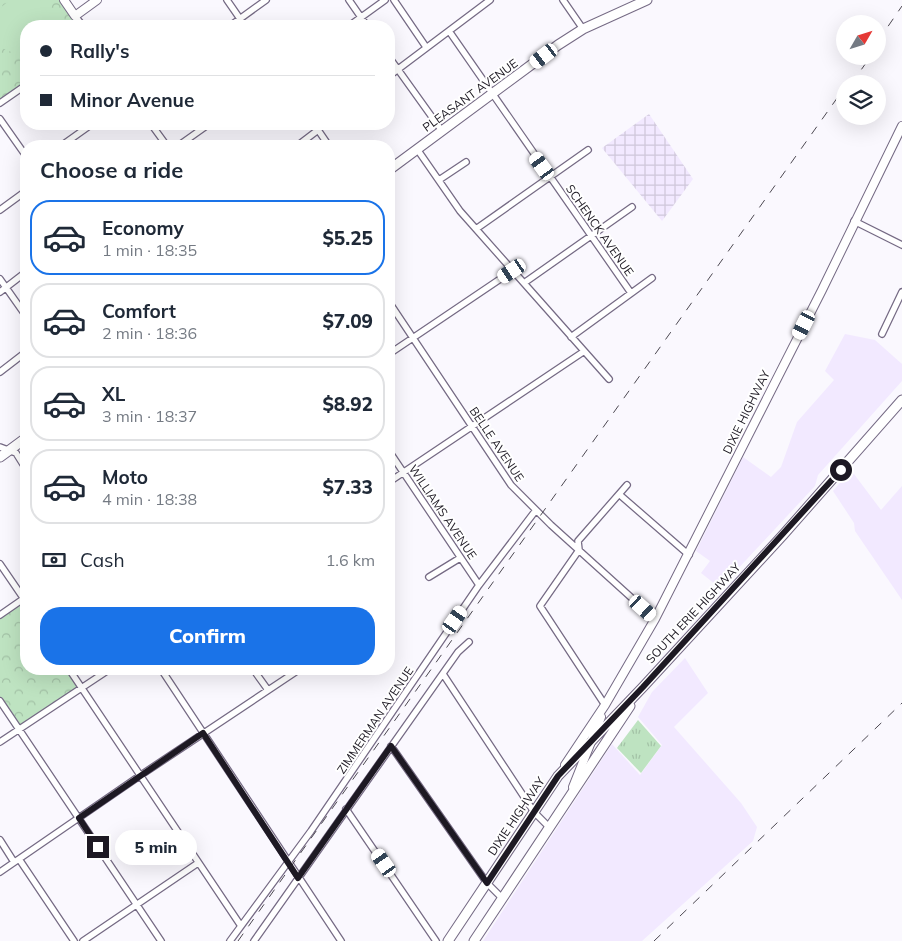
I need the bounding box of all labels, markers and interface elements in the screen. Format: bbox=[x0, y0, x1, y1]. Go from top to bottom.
north arrow bbox=[836, 15, 886, 65]
map controls bbox=[836, 15, 886, 125]
text: Rally's bbox=[70, 39, 129, 63]
car bbox=[527, 41, 560, 71]
street label: PLEASANT AVENUE bbox=[419, 55, 521, 135]
button: layers bbox=[836, 75, 886, 125]
text: Minor Avenue bbox=[70, 88, 194, 112]
car bbox=[527, 149, 556, 183]
text: Choose a ride bbox=[40, 156, 183, 184]
street label: SCHENCK AVENUE bbox=[563, 181, 637, 279]
icon: car bbox=[42, 215, 87, 260]
text: Economy bbox=[102, 216, 184, 240]
text: $5.25 bbox=[322, 226, 373, 250]
text: 1 min · 18:35 bbox=[102, 240, 197, 260]
car bbox=[495, 256, 528, 286]
icon: car bbox=[42, 298, 87, 343]
text: Comfort bbox=[102, 299, 176, 323]
car bbox=[790, 308, 817, 342]
text: $7.09 bbox=[322, 309, 373, 333]
text: 2 min · 18:36 bbox=[102, 323, 197, 343]
street label: DIXIE HIGHWAY bbox=[719, 367, 773, 456]
icon: car bbox=[42, 381, 87, 426]
text: XL bbox=[102, 382, 125, 406]
text: $8.92 bbox=[322, 392, 373, 416]
street label: BELLE AVENUE bbox=[466, 404, 528, 484]
text: 3 min · 18:37 bbox=[102, 406, 197, 426]
route start bbox=[830, 459, 852, 481]
street label: WILLIAMS AVENUE bbox=[406, 462, 480, 562]
icon: car bbox=[42, 464, 87, 509]
text: Moto bbox=[102, 465, 148, 489]
text: $7.33 bbox=[322, 475, 373, 499]
text: 4 min · 18:38 bbox=[102, 489, 197, 509]
icon: cash bbox=[40, 546, 68, 574]
text: Cash bbox=[80, 548, 125, 572]
text: 1.6 km bbox=[326, 550, 375, 570]
street label: SOUTH ERIE HIGHWAY bbox=[642, 559, 744, 666]
car bbox=[626, 592, 659, 624]
car bbox=[440, 603, 469, 637]
button: Confirm bbox=[40, 607, 375, 665]
street label: ZIMMERMAN AVENUE bbox=[334, 664, 416, 776]
street label: DIXIE HIGHWAY bbox=[484, 773, 548, 858]
callout: 5 min bbox=[116, 830, 198, 864]
route end bbox=[87, 836, 109, 858]
text: 5 min bbox=[135, 837, 177, 857]
car bbox=[369, 846, 398, 880]

